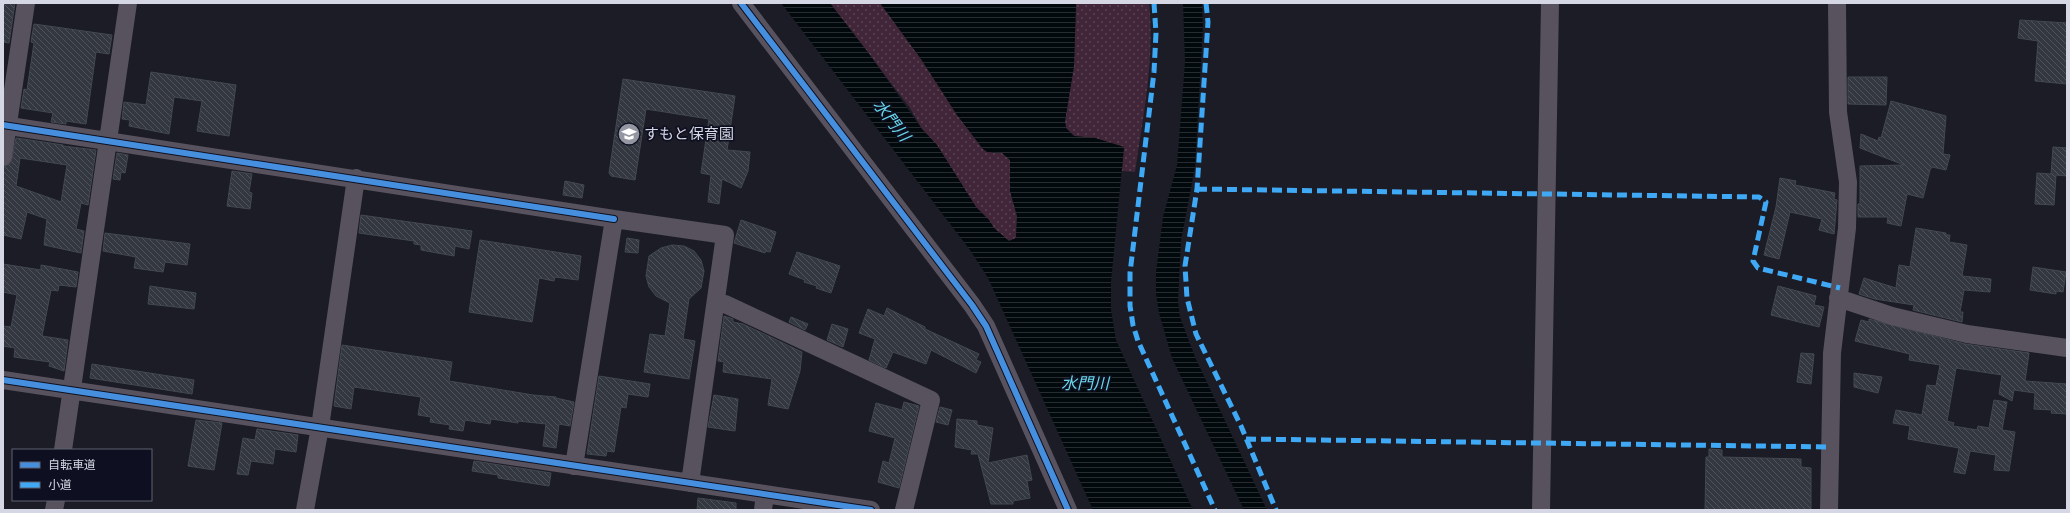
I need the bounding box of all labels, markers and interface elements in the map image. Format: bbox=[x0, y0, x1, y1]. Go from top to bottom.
water label: 水門川 bbox=[868, 94, 917, 148]
school or university icon: すもと保育園 bbox=[616, 121, 642, 147]
place label: すもと保育園 bbox=[644, 123, 734, 145]
water label: 水門川 bbox=[1061, 372, 1111, 395]
legend bbox=[12, 449, 152, 501]
text: 自転車道 bbox=[48, 456, 96, 474]
text: 小道 bbox=[48, 476, 72, 494]

